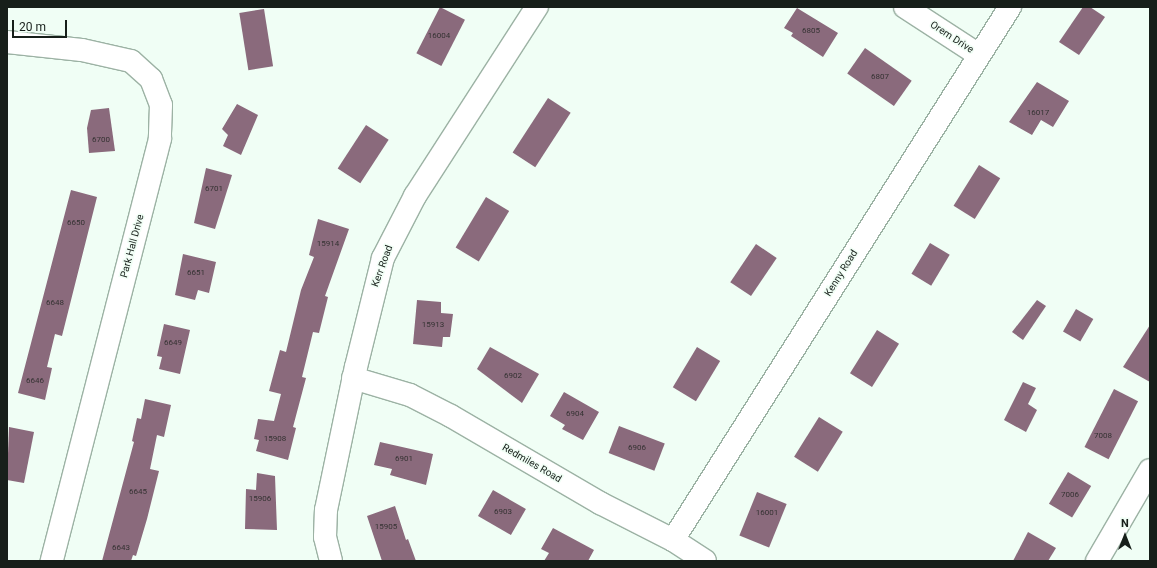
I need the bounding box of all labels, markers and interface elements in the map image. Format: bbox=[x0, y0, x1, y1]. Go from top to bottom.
scale bar bbox=[14, 12, 69, 38]
street label: Orem Drive bbox=[928, 19, 976, 55]
text: 20 m bbox=[19, 20, 46, 34]
house number: 6805 bbox=[802, 26, 820, 36]
house number: 16004 bbox=[428, 31, 450, 41]
house number: 6807 bbox=[871, 72, 889, 82]
house number: 16017 bbox=[1027, 108, 1049, 118]
house number: 6700 bbox=[92, 135, 110, 145]
house number: 6701 bbox=[205, 184, 223, 194]
street label: Park Hall Drive bbox=[118, 213, 146, 279]
house number: 6650 bbox=[67, 218, 85, 228]
house number: 15914 bbox=[317, 239, 339, 249]
street label: Kerr Road bbox=[369, 243, 395, 289]
street label: Kenny Road bbox=[822, 247, 860, 299]
house number: 6651 bbox=[187, 268, 205, 278]
house number: 6648 bbox=[46, 298, 64, 308]
house number: 15913 bbox=[422, 320, 444, 330]
house number: 6649 bbox=[164, 338, 182, 348]
house number: 6902 bbox=[504, 371, 522, 381]
house number: 6646 bbox=[26, 376, 44, 386]
house number: 6904 bbox=[566, 409, 584, 419]
house number: 7008 bbox=[1094, 431, 1112, 441]
house number: 15908 bbox=[264, 434, 286, 444]
street label: Redmiles Road bbox=[500, 441, 564, 485]
house number: 6906 bbox=[628, 443, 646, 453]
house number: 6901 bbox=[395, 454, 413, 464]
house number: 6645 bbox=[129, 487, 147, 497]
house number: 7006 bbox=[1061, 490, 1079, 500]
house number: 15906 bbox=[249, 494, 271, 504]
house number: 6903 bbox=[494, 507, 512, 517]
house number: 16001 bbox=[756, 508, 778, 518]
north arrow bbox=[1105, 516, 1145, 556]
text: N bbox=[1121, 517, 1129, 530]
house number: 15905 bbox=[375, 522, 397, 532]
house number: 6643 bbox=[112, 543, 130, 553]

